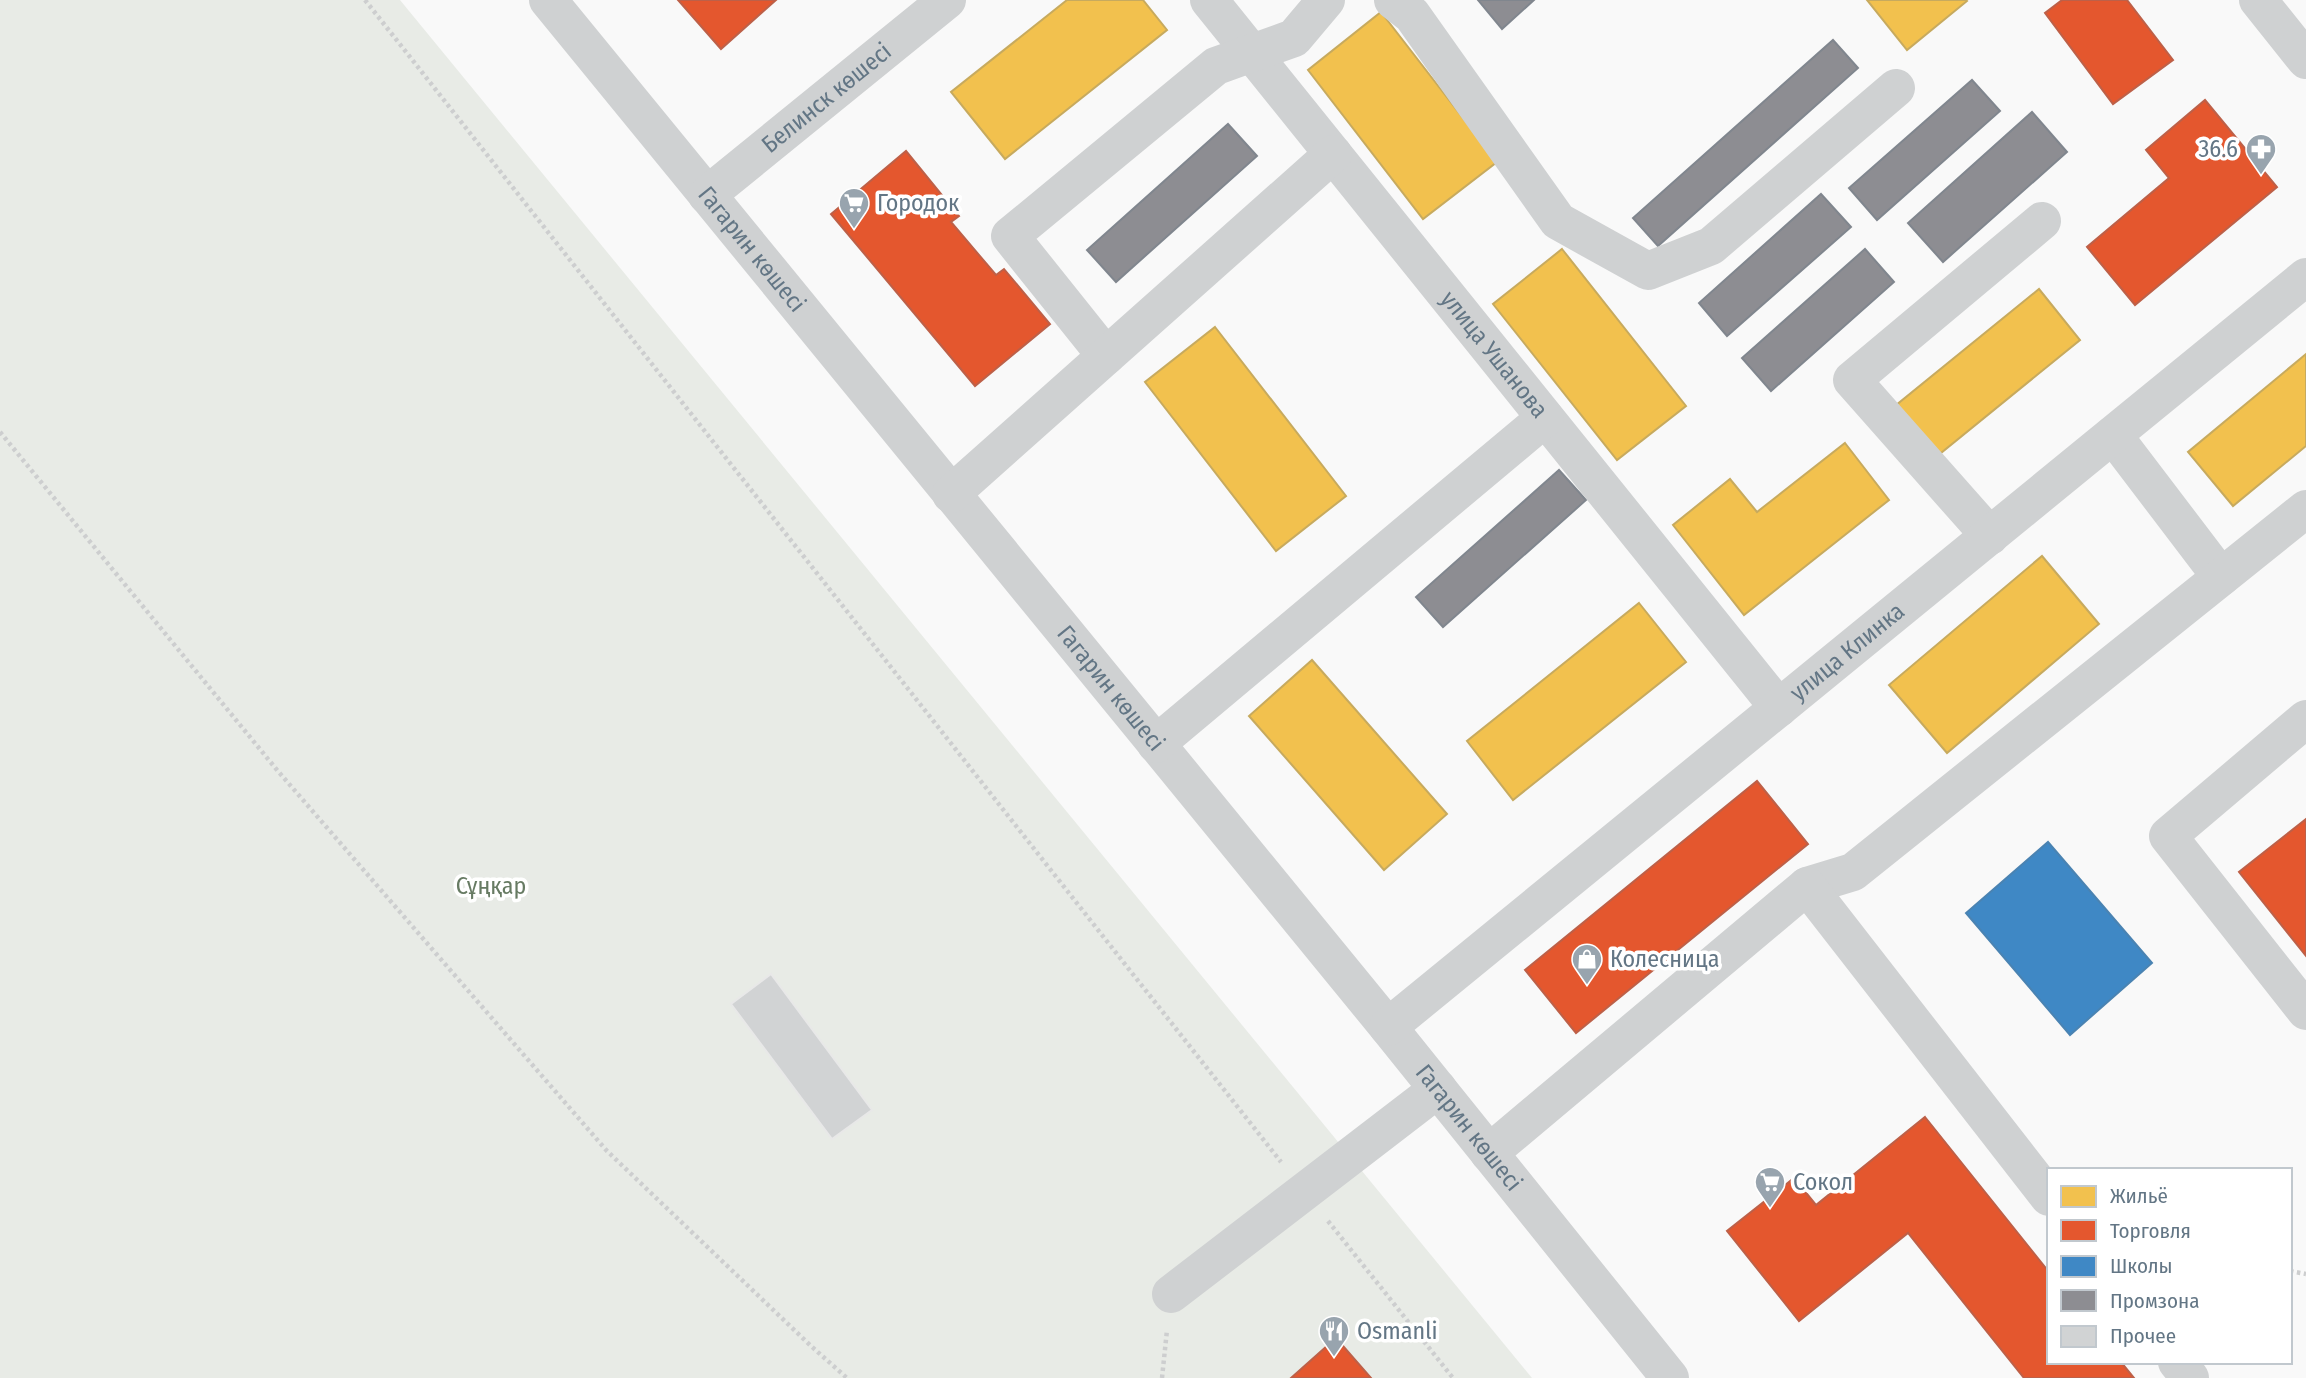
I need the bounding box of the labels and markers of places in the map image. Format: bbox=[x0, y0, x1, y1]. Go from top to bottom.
pharmacy icon: 36.6 bbox=[2244, 132, 2278, 176]
place label: 36.6 bbox=[2199, 135, 2238, 163]
supermarket icon: Городок bbox=[837, 186, 871, 230]
place label: Городок bbox=[877, 189, 960, 217]
shop icon: Колесница bbox=[1570, 942, 1604, 986]
place label: Колесница bbox=[1610, 945, 1719, 973]
supermarket icon: Сокол bbox=[1753, 1165, 1787, 1209]
place label: Сокол bbox=[1793, 1168, 1853, 1196]
restaurant icon: Osmanli bbox=[1317, 1314, 1351, 1358]
place label: Osmanli bbox=[1357, 1317, 1438, 1345]

